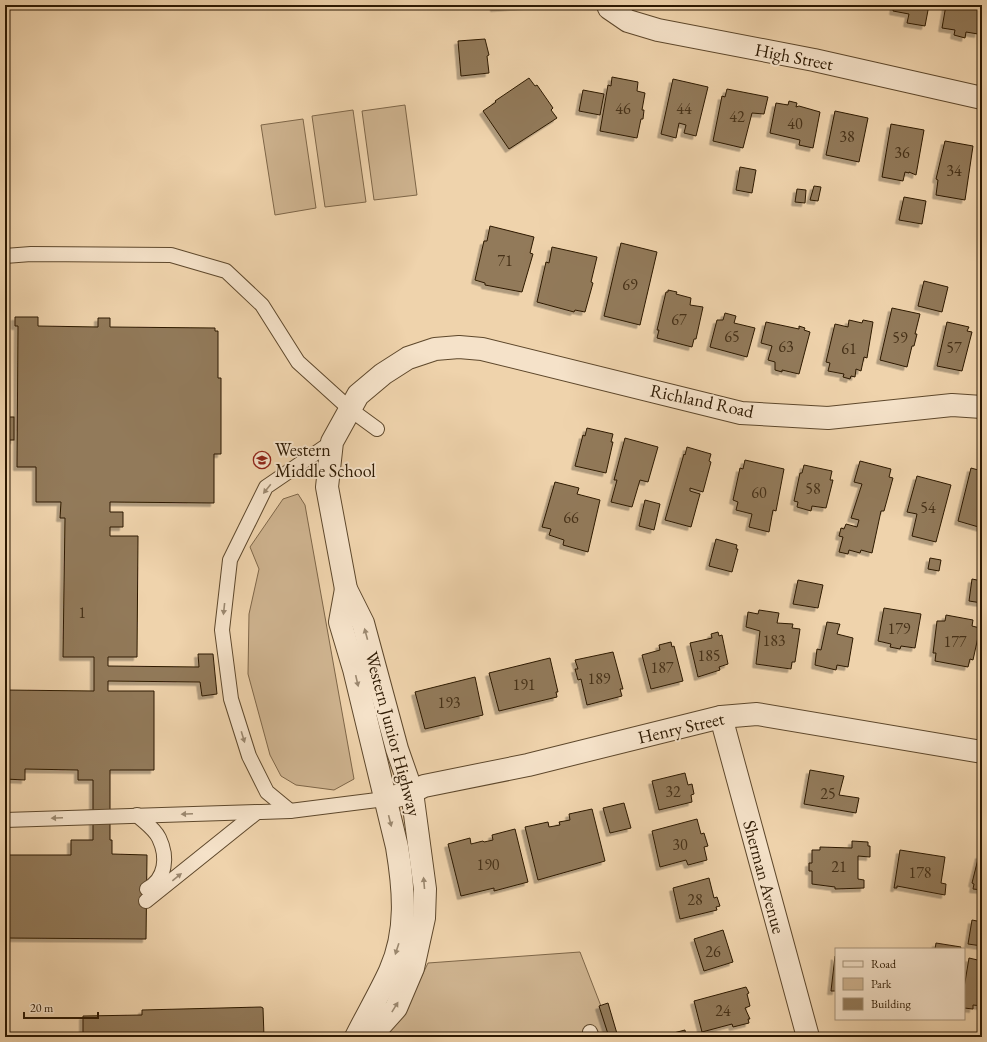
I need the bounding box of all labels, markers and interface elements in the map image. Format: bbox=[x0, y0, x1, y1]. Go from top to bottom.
street label: High Street bbox=[753, 38, 836, 75]
house number: 46 bbox=[615, 98, 631, 119]
house number: 44 bbox=[676, 98, 692, 119]
house number: 42 bbox=[729, 106, 745, 127]
house number: 40 bbox=[787, 113, 803, 134]
house number: 38 bbox=[839, 126, 855, 147]
house number: 36 bbox=[894, 142, 910, 163]
house number: 34 bbox=[946, 160, 962, 181]
house number: 71 bbox=[497, 250, 513, 271]
house number: 69 bbox=[622, 274, 638, 295]
house number: 67 bbox=[671, 309, 687, 330]
house number: 65 bbox=[724, 326, 740, 347]
house number: 59 bbox=[892, 327, 908, 348]
house number: 63 bbox=[778, 336, 794, 357]
house number: 57 bbox=[946, 337, 962, 358]
house number: 61 bbox=[841, 338, 857, 359]
street label: Richland Road bbox=[648, 378, 757, 423]
place label: Western Middle School bbox=[275, 438, 376, 482]
school or university icon: Western Middle School bbox=[252, 450, 272, 470]
house number: 58 bbox=[805, 478, 821, 499]
house number: 60 bbox=[751, 482, 767, 503]
one-way arrow bbox=[262, 484, 271, 494]
house number: 54 bbox=[920, 497, 936, 518]
house number: 66 bbox=[563, 507, 579, 528]
house number: 1 bbox=[78, 602, 86, 623]
one-way arrow bbox=[221, 603, 227, 615]
house number: 179 bbox=[887, 618, 911, 639]
one-way arrow bbox=[363, 628, 369, 640]
house number: 183 bbox=[762, 630, 786, 651]
house number: 177 bbox=[943, 631, 967, 652]
house number: 185 bbox=[697, 645, 721, 666]
street label: Western Junior Highway bbox=[360, 649, 427, 819]
house number: 187 bbox=[650, 657, 674, 678]
house number: 189 bbox=[587, 668, 611, 689]
house number: 191 bbox=[512, 674, 536, 695]
one-way arrow bbox=[354, 675, 360, 688]
house number: 193 bbox=[437, 692, 461, 713]
street label: Henry Street bbox=[635, 706, 727, 749]
one-way arrow bbox=[240, 731, 246, 743]
house number: 32 bbox=[665, 781, 681, 802]
house number: 25 bbox=[820, 783, 836, 804]
one-way arrow bbox=[180, 811, 193, 817]
one-way arrow bbox=[50, 815, 63, 821]
one-way arrow bbox=[388, 815, 394, 828]
street label: Sherman Avenue bbox=[738, 818, 791, 936]
house number: 30 bbox=[672, 834, 688, 855]
house number: 190 bbox=[476, 854, 500, 875]
house number: 21 bbox=[831, 856, 847, 877]
house number: 178 bbox=[908, 862, 932, 883]
one-way arrow bbox=[171, 872, 182, 881]
one-way arrow bbox=[421, 877, 427, 889]
house number: 28 bbox=[687, 889, 703, 910]
house number: 26 bbox=[705, 941, 721, 962]
one-way arrow bbox=[394, 944, 400, 956]
legend bbox=[835, 948, 965, 1020]
text: Road bbox=[871, 956, 897, 972]
text: Park bbox=[871, 976, 892, 992]
scale bar bbox=[24, 994, 98, 1020]
text: Building bbox=[871, 996, 912, 1012]
text: 20 m bbox=[30, 1000, 54, 1016]
house number: 24 bbox=[715, 1000, 731, 1021]
one-way arrow bbox=[392, 1002, 399, 1013]

